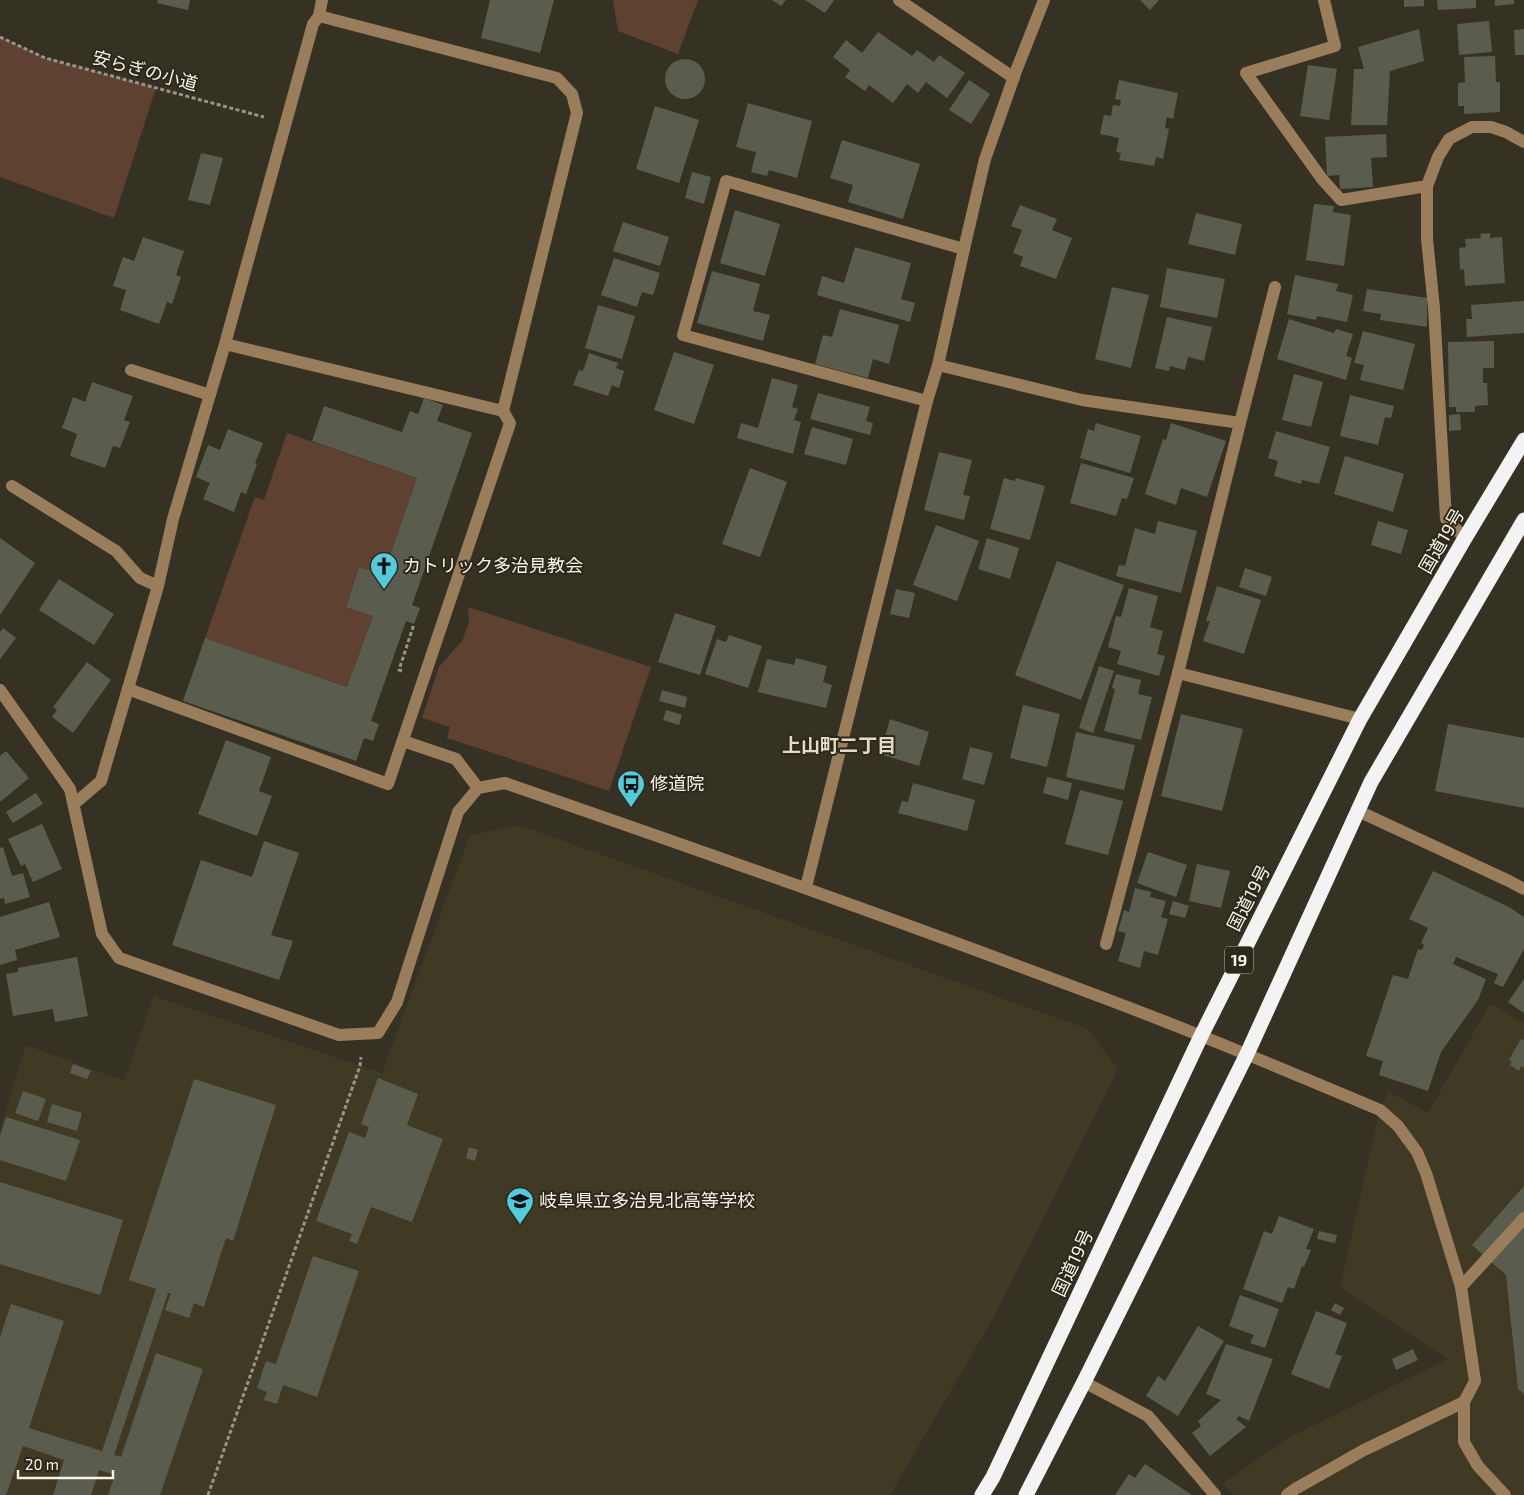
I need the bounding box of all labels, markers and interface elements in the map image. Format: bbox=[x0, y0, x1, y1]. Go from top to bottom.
street label: 安らぎの小道 bbox=[90, 45, 200, 95]
street label: 国道19号 bbox=[1414, 504, 1469, 577]
church icon: カトリック多治見教会 bbox=[369, 551, 399, 590]
place label: カトリック多治見教会 bbox=[403, 554, 583, 576]
district label: 上山町二丁目 bbox=[782, 733, 896, 756]
bus stop icon: 修道院 bbox=[616, 769, 646, 808]
place label: 修道院 bbox=[650, 772, 704, 794]
street label: 国道19号 bbox=[1222, 861, 1274, 934]
road number: 19 bbox=[1225, 946, 1253, 974]
school or university icon: 岐阜県立多治見北高等学校 bbox=[505, 1186, 535, 1225]
place label: 岐阜県立多治見北高等学校 bbox=[539, 1189, 755, 1211]
street label: 国道19号 bbox=[1047, 1226, 1097, 1300]
scale bar bbox=[18, 1448, 112, 1480]
text: 20 m bbox=[25, 1455, 59, 1473]

